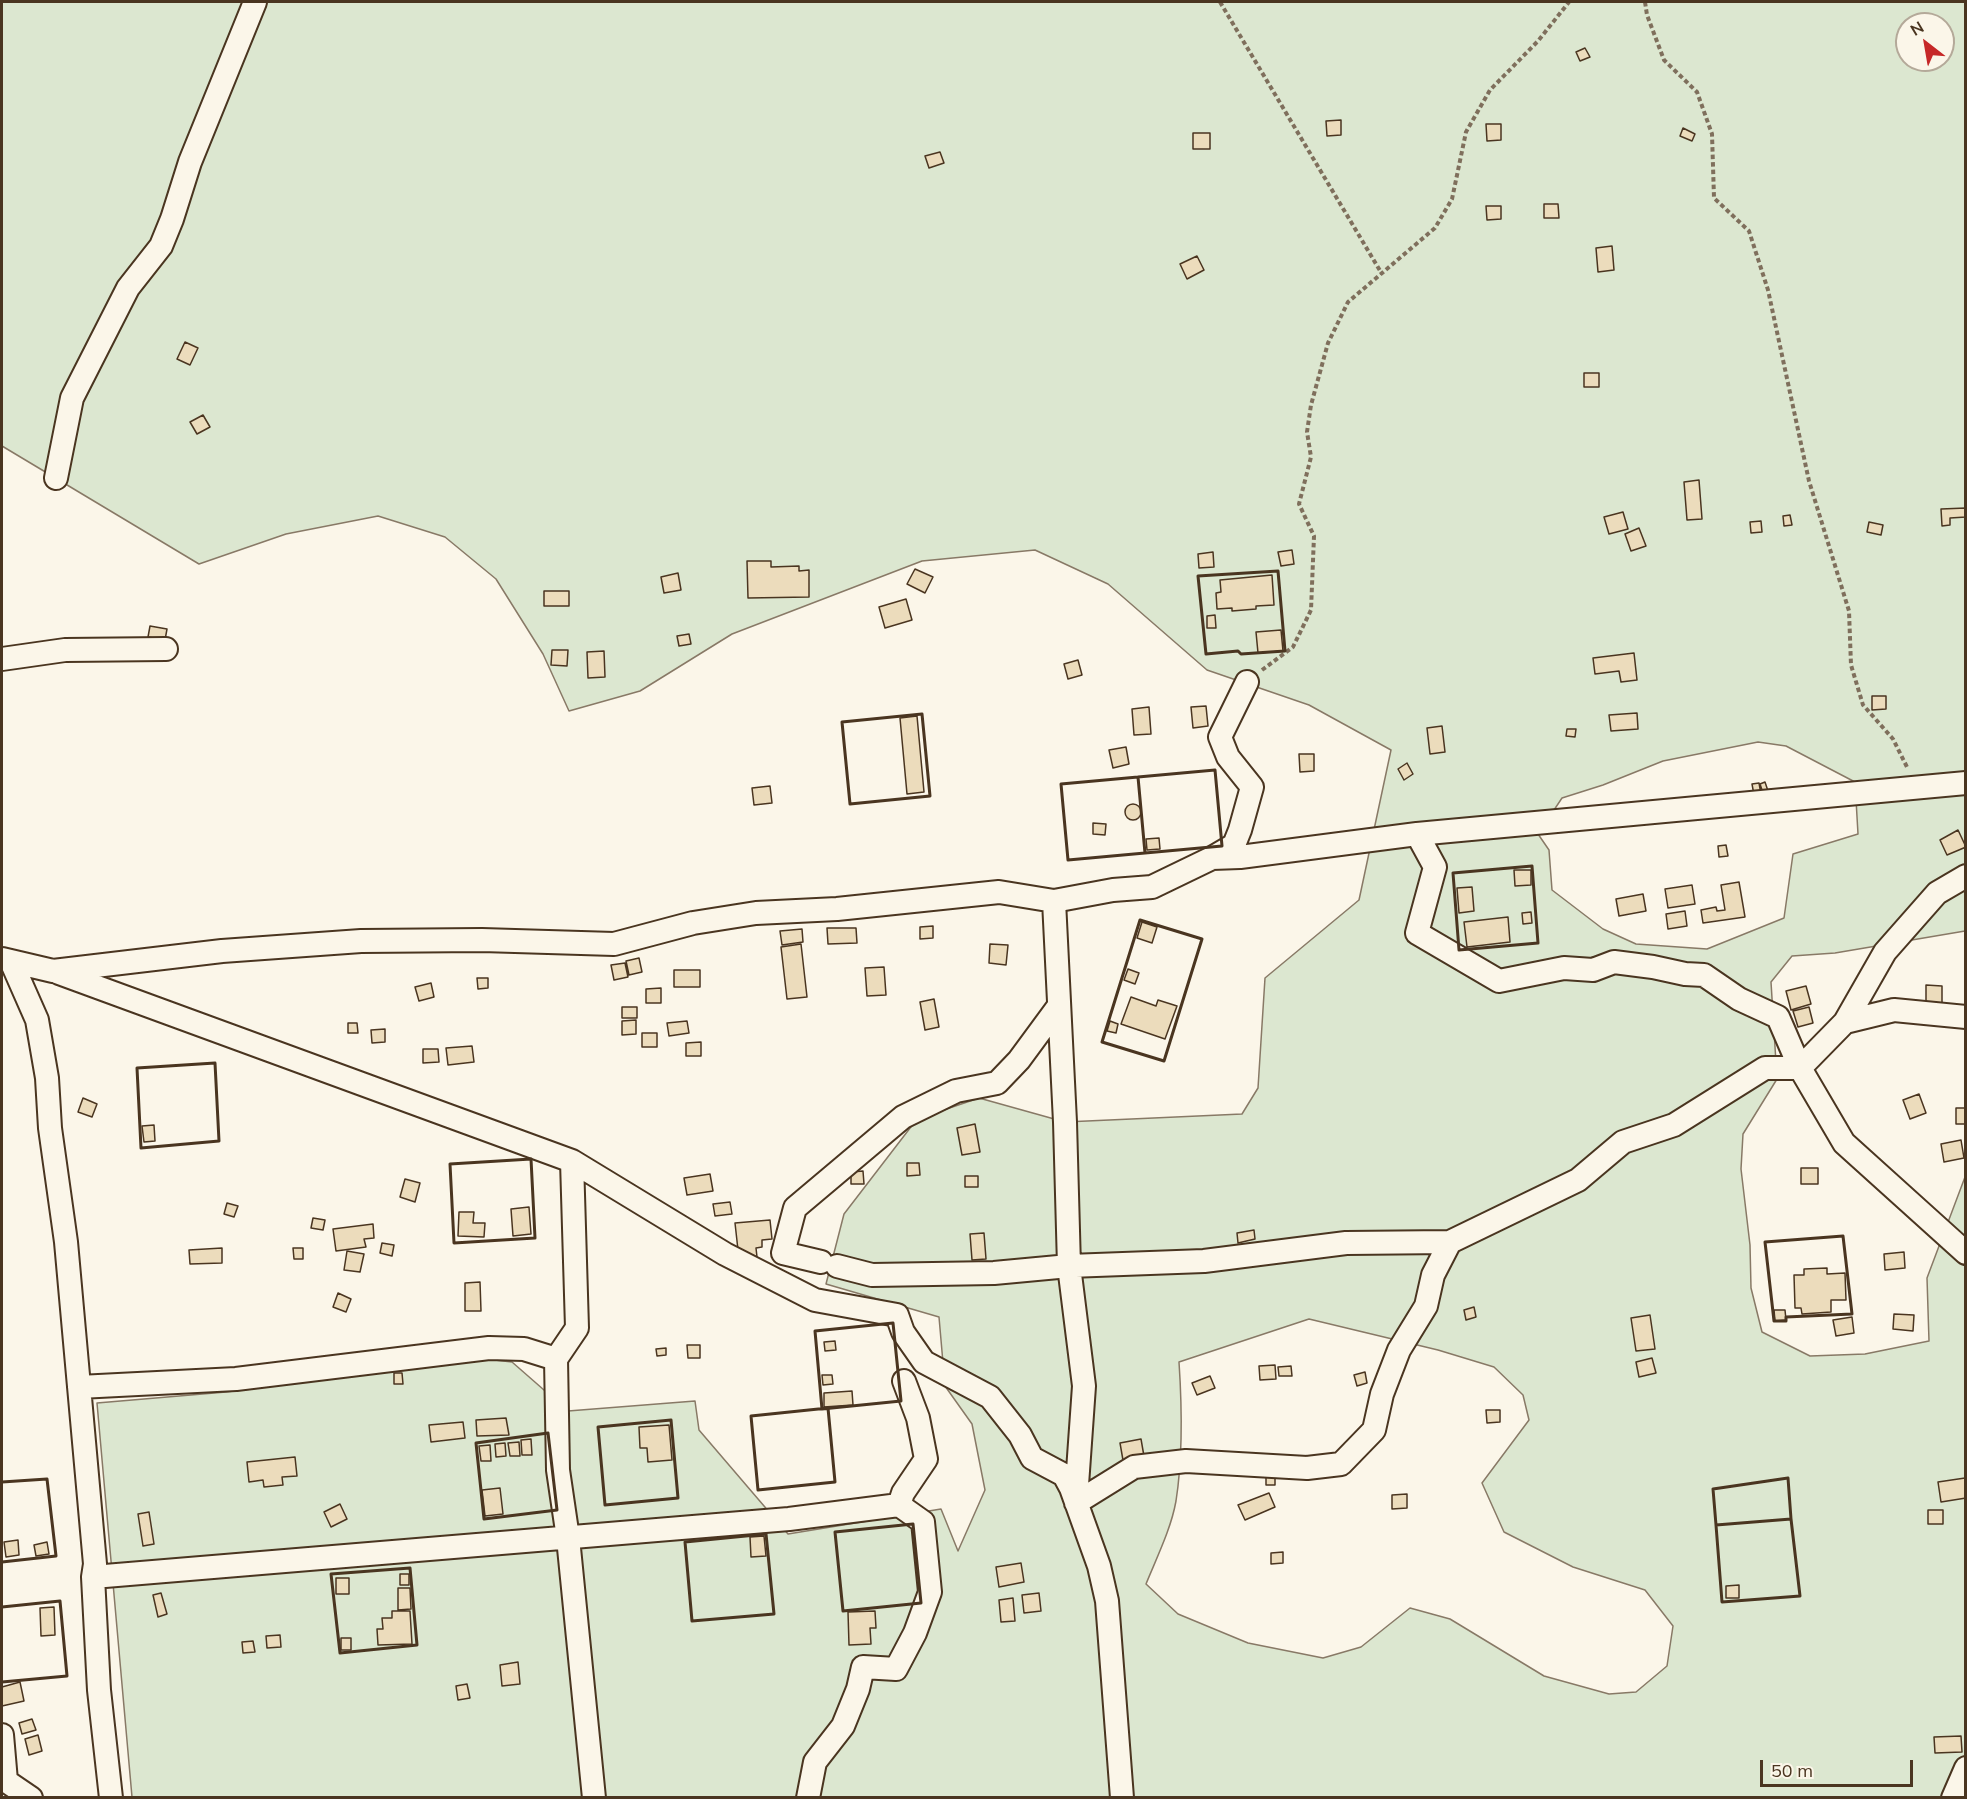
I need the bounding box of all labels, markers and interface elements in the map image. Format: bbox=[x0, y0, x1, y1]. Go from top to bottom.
north arrow bbox=[1895, 12, 1955, 72]
text: N bbox=[1906, 17, 1927, 40]
scale bar bbox=[1763, 1748, 1916, 1786]
text: 50 m bbox=[1771, 1759, 1813, 1782]

